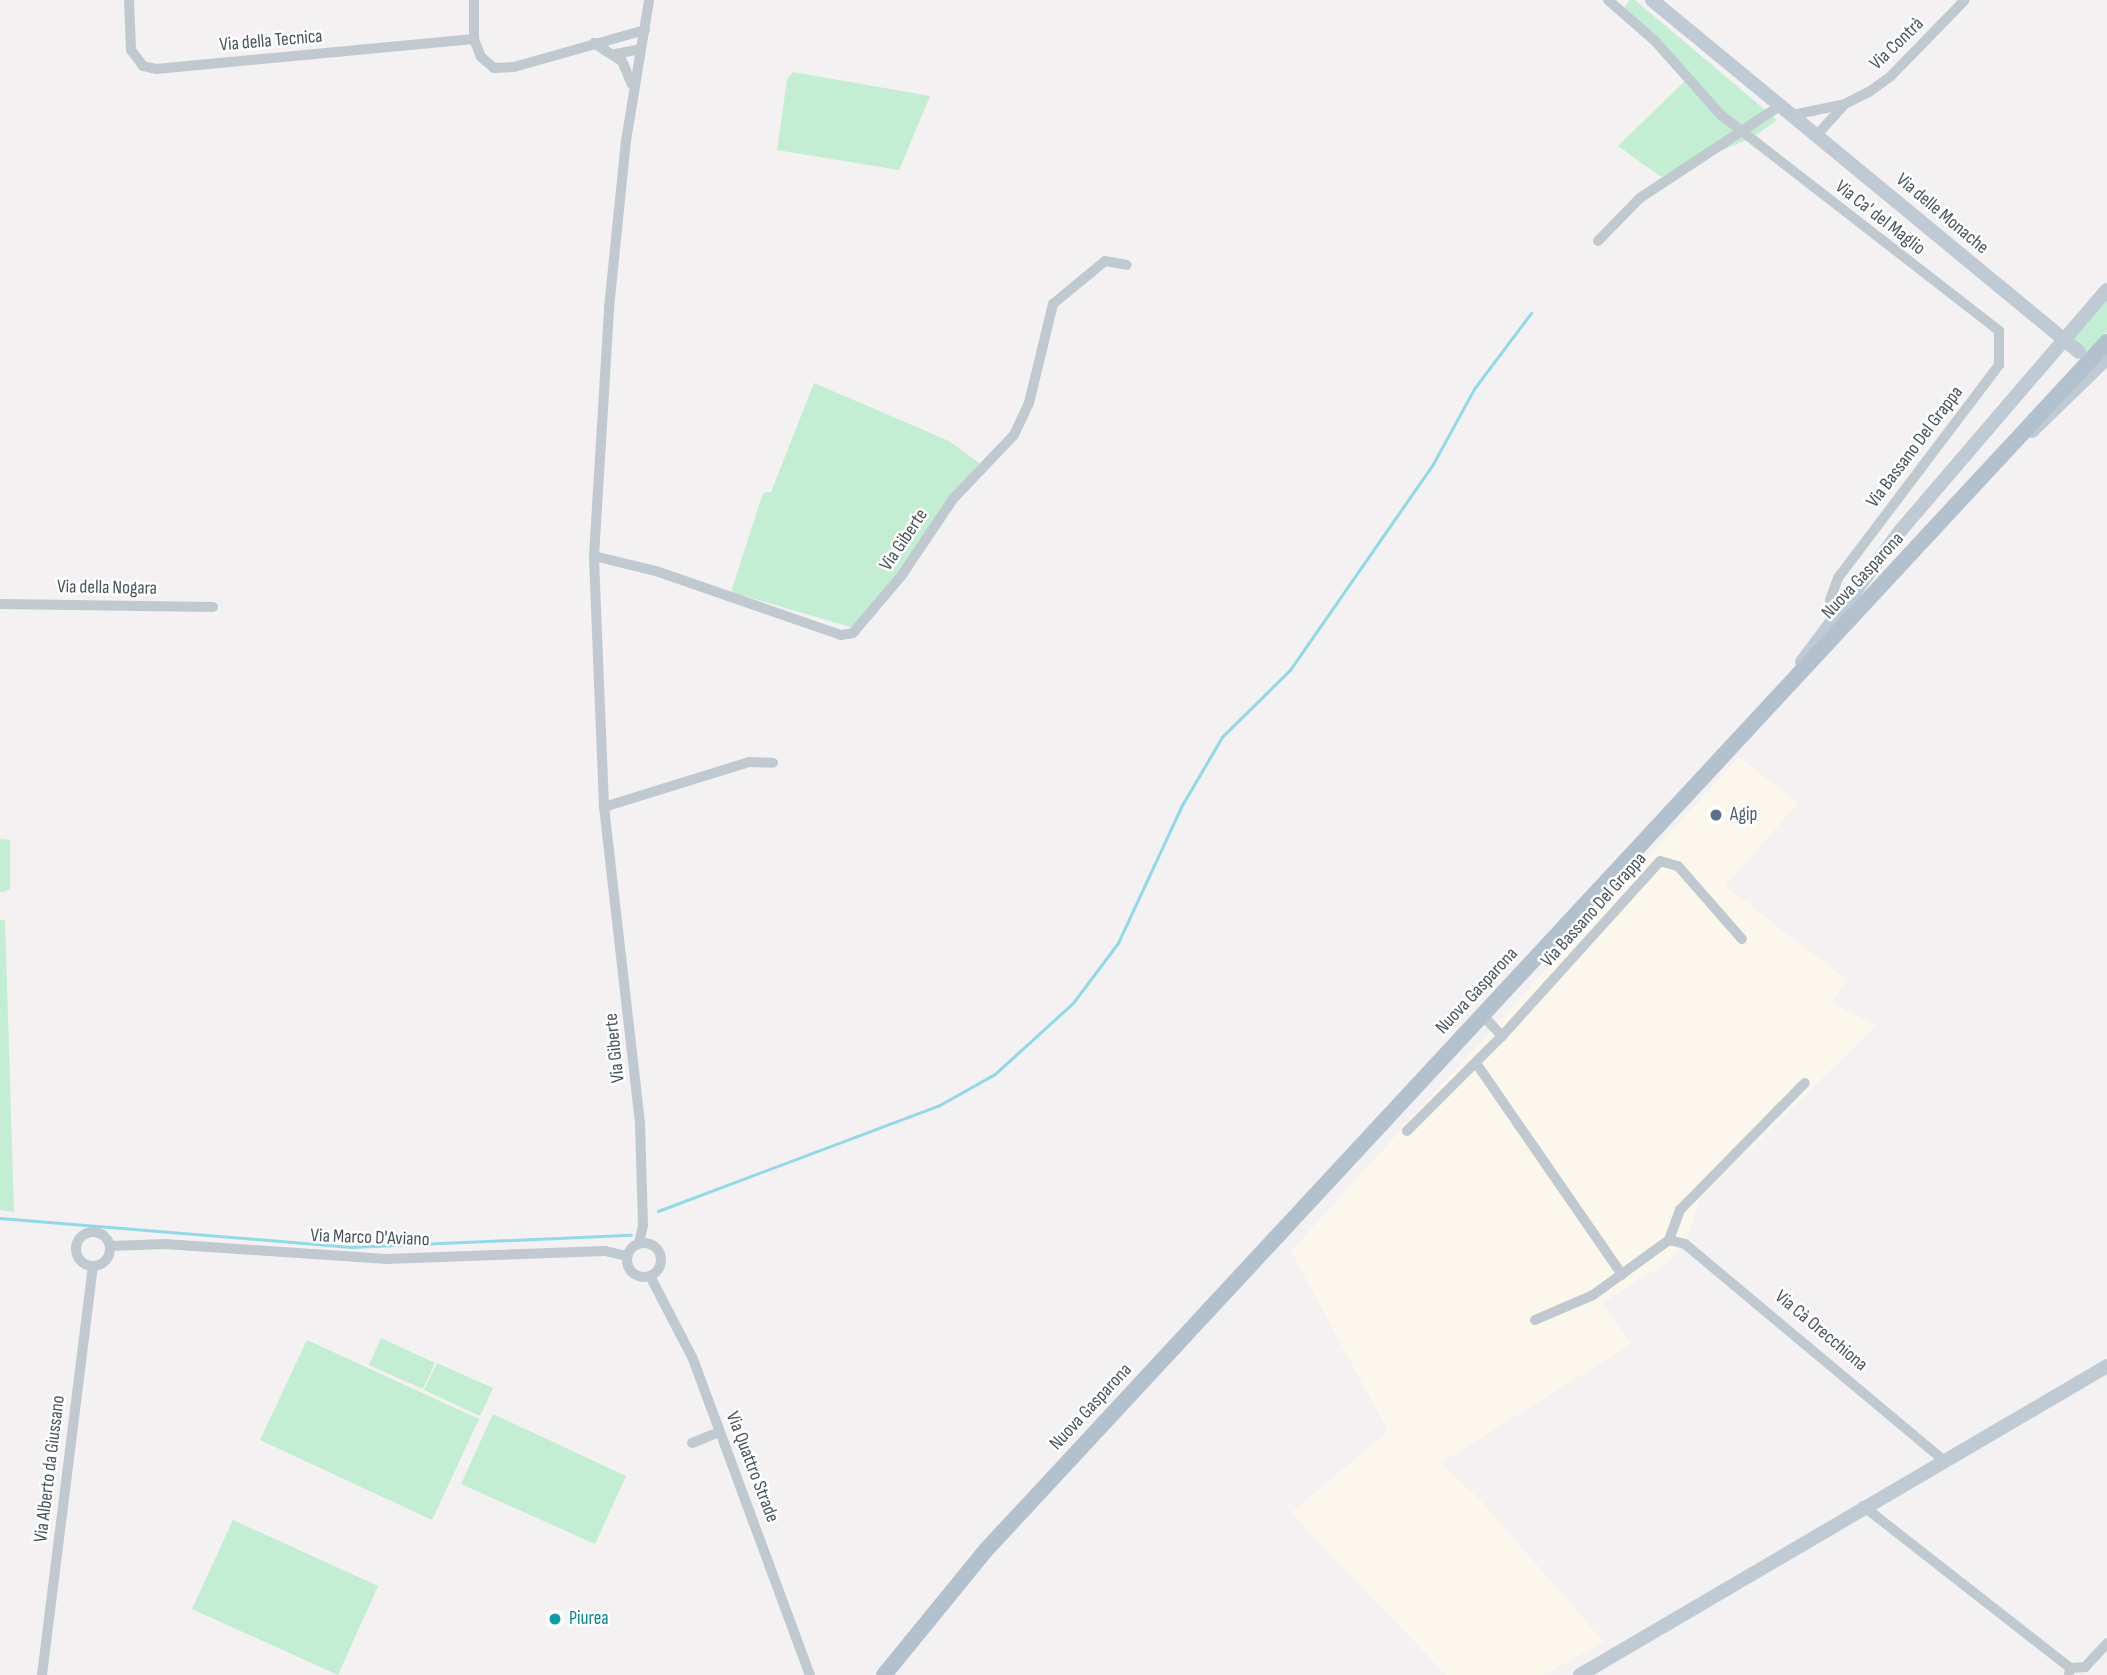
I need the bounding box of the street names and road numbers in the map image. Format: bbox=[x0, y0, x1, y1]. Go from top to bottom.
street label: Via Contrà bbox=[1865, 13, 1929, 75]
street label: Via della Tecnica bbox=[219, 25, 323, 57]
street label: Via delle Monache bbox=[1891, 169, 1993, 259]
street label: Via Ca' del Maglio bbox=[1830, 176, 1930, 260]
street label: Via Bassano Del Grappa bbox=[1862, 382, 1968, 512]
street label: Via Giberte bbox=[875, 505, 933, 575]
street label: Nuova Gasparona bbox=[1817, 528, 1909, 624]
street label: Via della Nogara bbox=[57, 576, 157, 600]
street label: Via Bassano Del Grappa bbox=[1537, 848, 1651, 972]
street label: Nuova Gasparona bbox=[1431, 943, 1523, 1039]
street label: Via Giberte bbox=[600, 1012, 630, 1084]
street label: Via Marco D'Aviano bbox=[310, 1225, 430, 1251]
street label: Via Cà Orecchiona bbox=[1770, 1286, 1872, 1376]
street label: Nuova Gasparona bbox=[1045, 1359, 1137, 1455]
street label: Via Alberto da Giussano bbox=[30, 1394, 70, 1544]
street label: Via Quattro Strade bbox=[720, 1408, 784, 1526]

